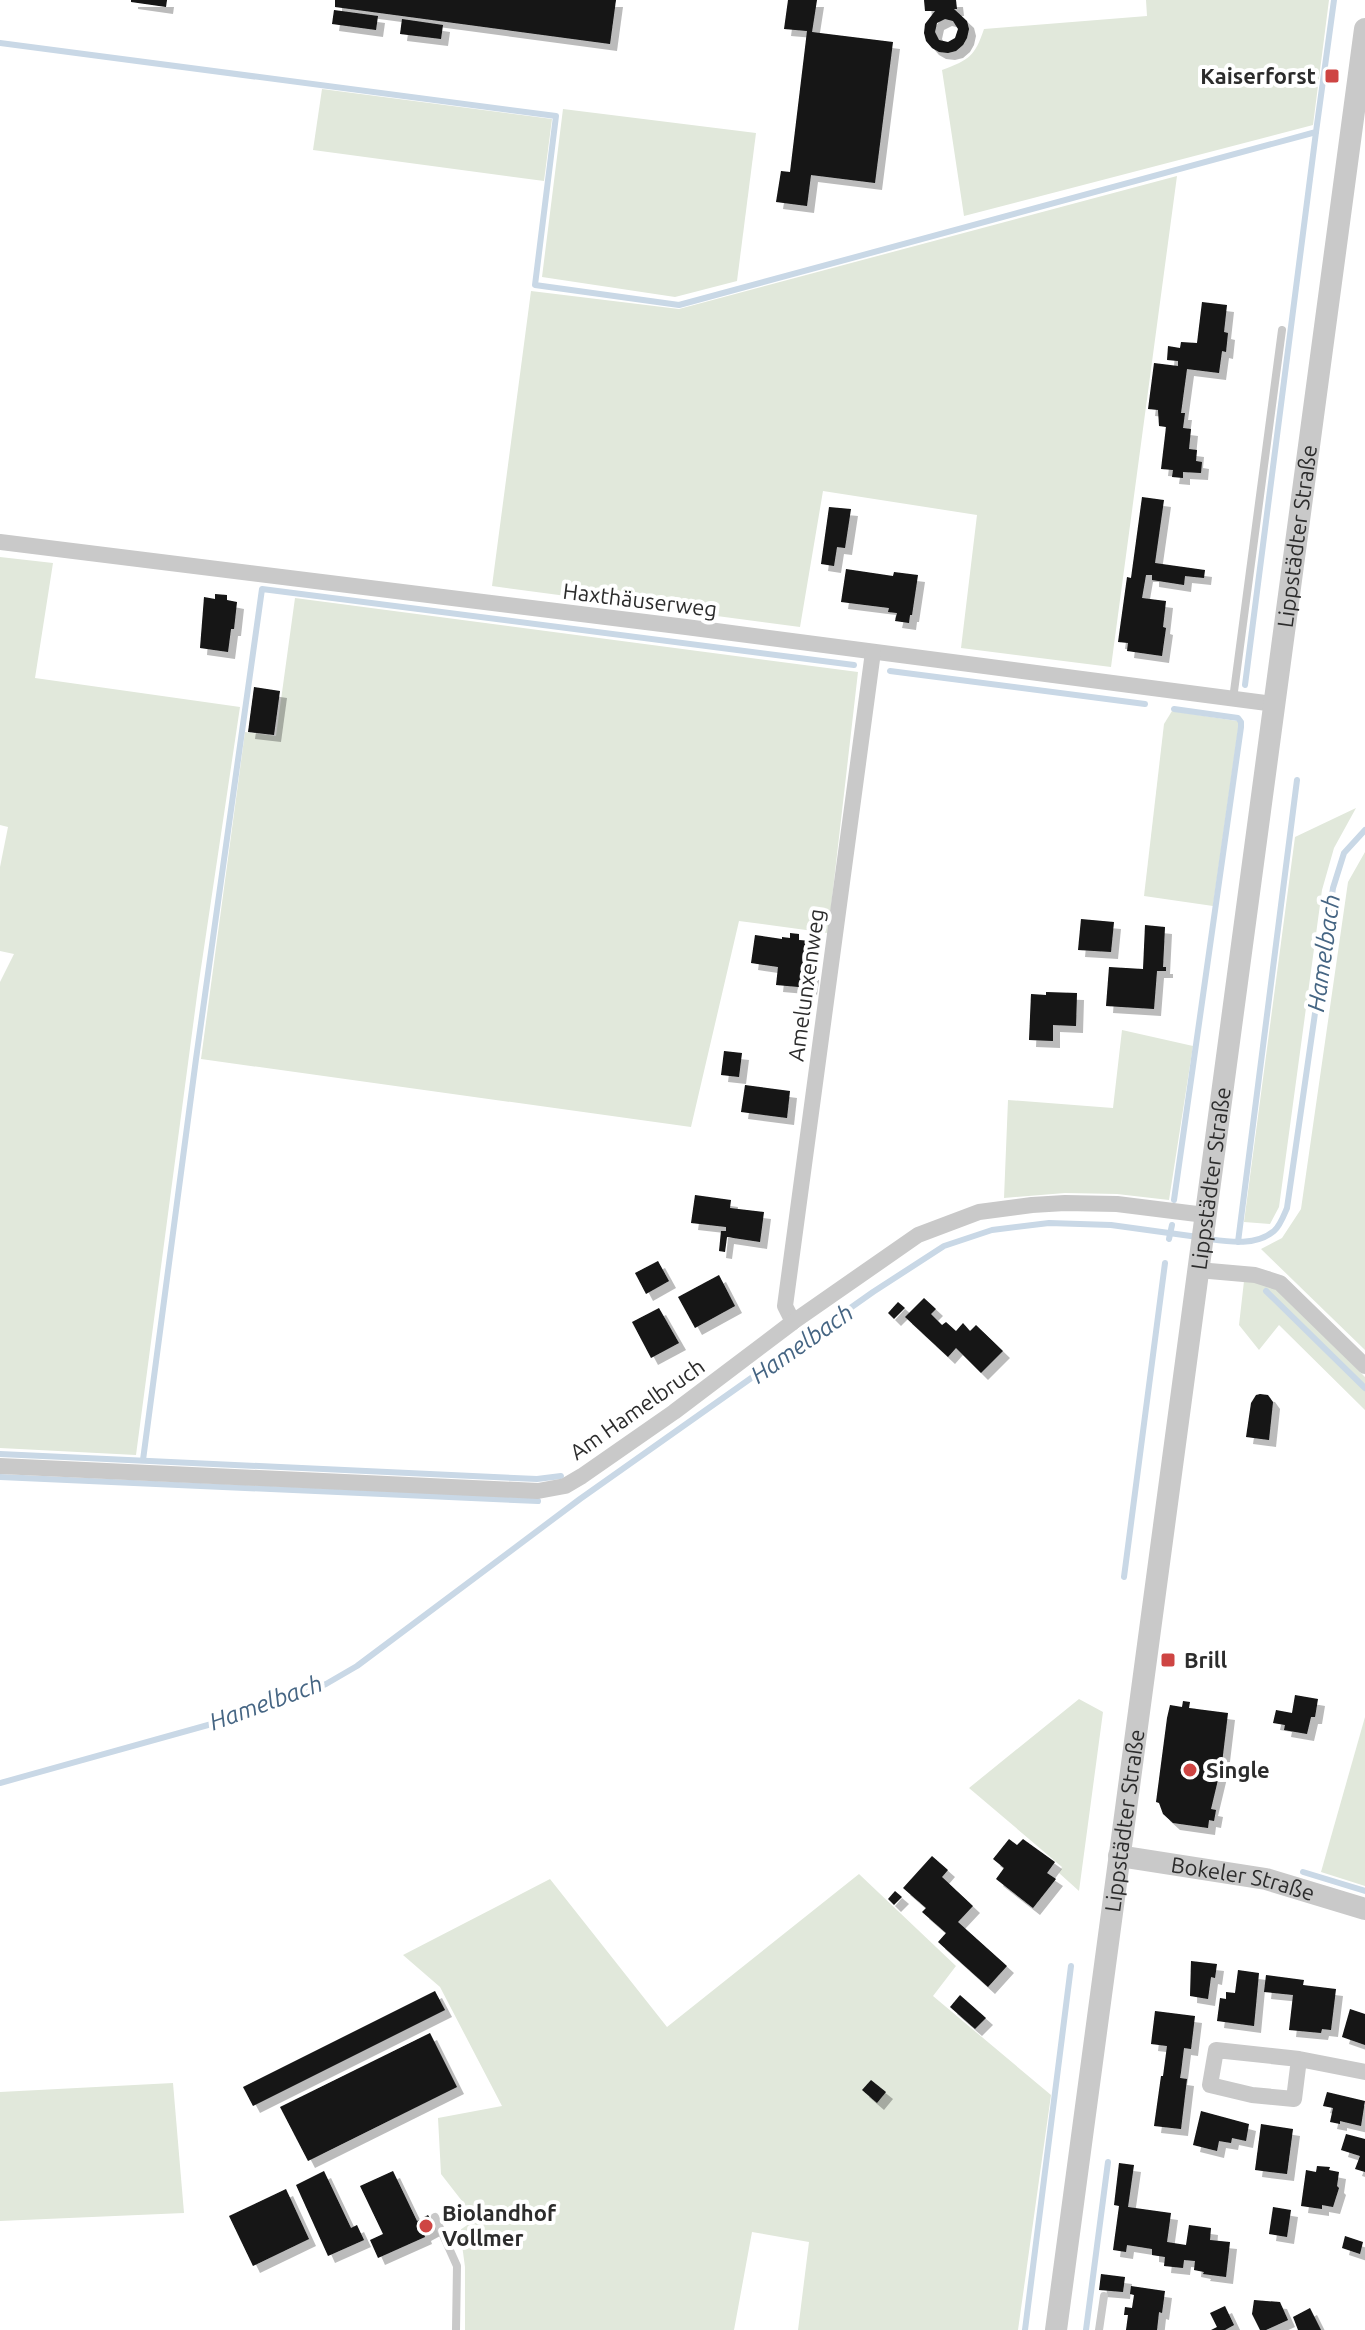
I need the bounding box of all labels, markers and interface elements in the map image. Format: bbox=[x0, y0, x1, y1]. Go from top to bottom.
place label: Kaiserforst bbox=[1200, 63, 1316, 88]
marker: Kaiserforst bbox=[1323, 67, 1341, 85]
street label: Lippstädter Straße bbox=[1272, 443, 1321, 629]
street label: Haxthäuserweg bbox=[562, 578, 719, 621]
water label: Hamelbach bbox=[1302, 892, 1345, 1013]
street label: Amelunxenweg bbox=[782, 907, 829, 1063]
street label: Lippstädter Straße bbox=[1186, 1085, 1235, 1271]
water label: Hamelbach bbox=[745, 1299, 858, 1389]
street label: Am Hamelbruch bbox=[565, 1353, 709, 1464]
place label: Brill bbox=[1184, 1647, 1227, 1672]
marker: Brill bbox=[1159, 1651, 1177, 1669]
water label: Hamelbach bbox=[206, 1670, 326, 1735]
street label: Lippstädter Straße bbox=[1099, 1728, 1149, 1913]
place label: Single bbox=[1206, 1757, 1270, 1782]
marker: Single bbox=[1181, 1761, 1199, 1779]
street label: Bokeler Straße bbox=[1169, 1851, 1318, 1905]
place label: Biolandhof Vollmer bbox=[442, 2200, 557, 2250]
marker: Biolandhof Vollmer bbox=[417, 2217, 435, 2235]

